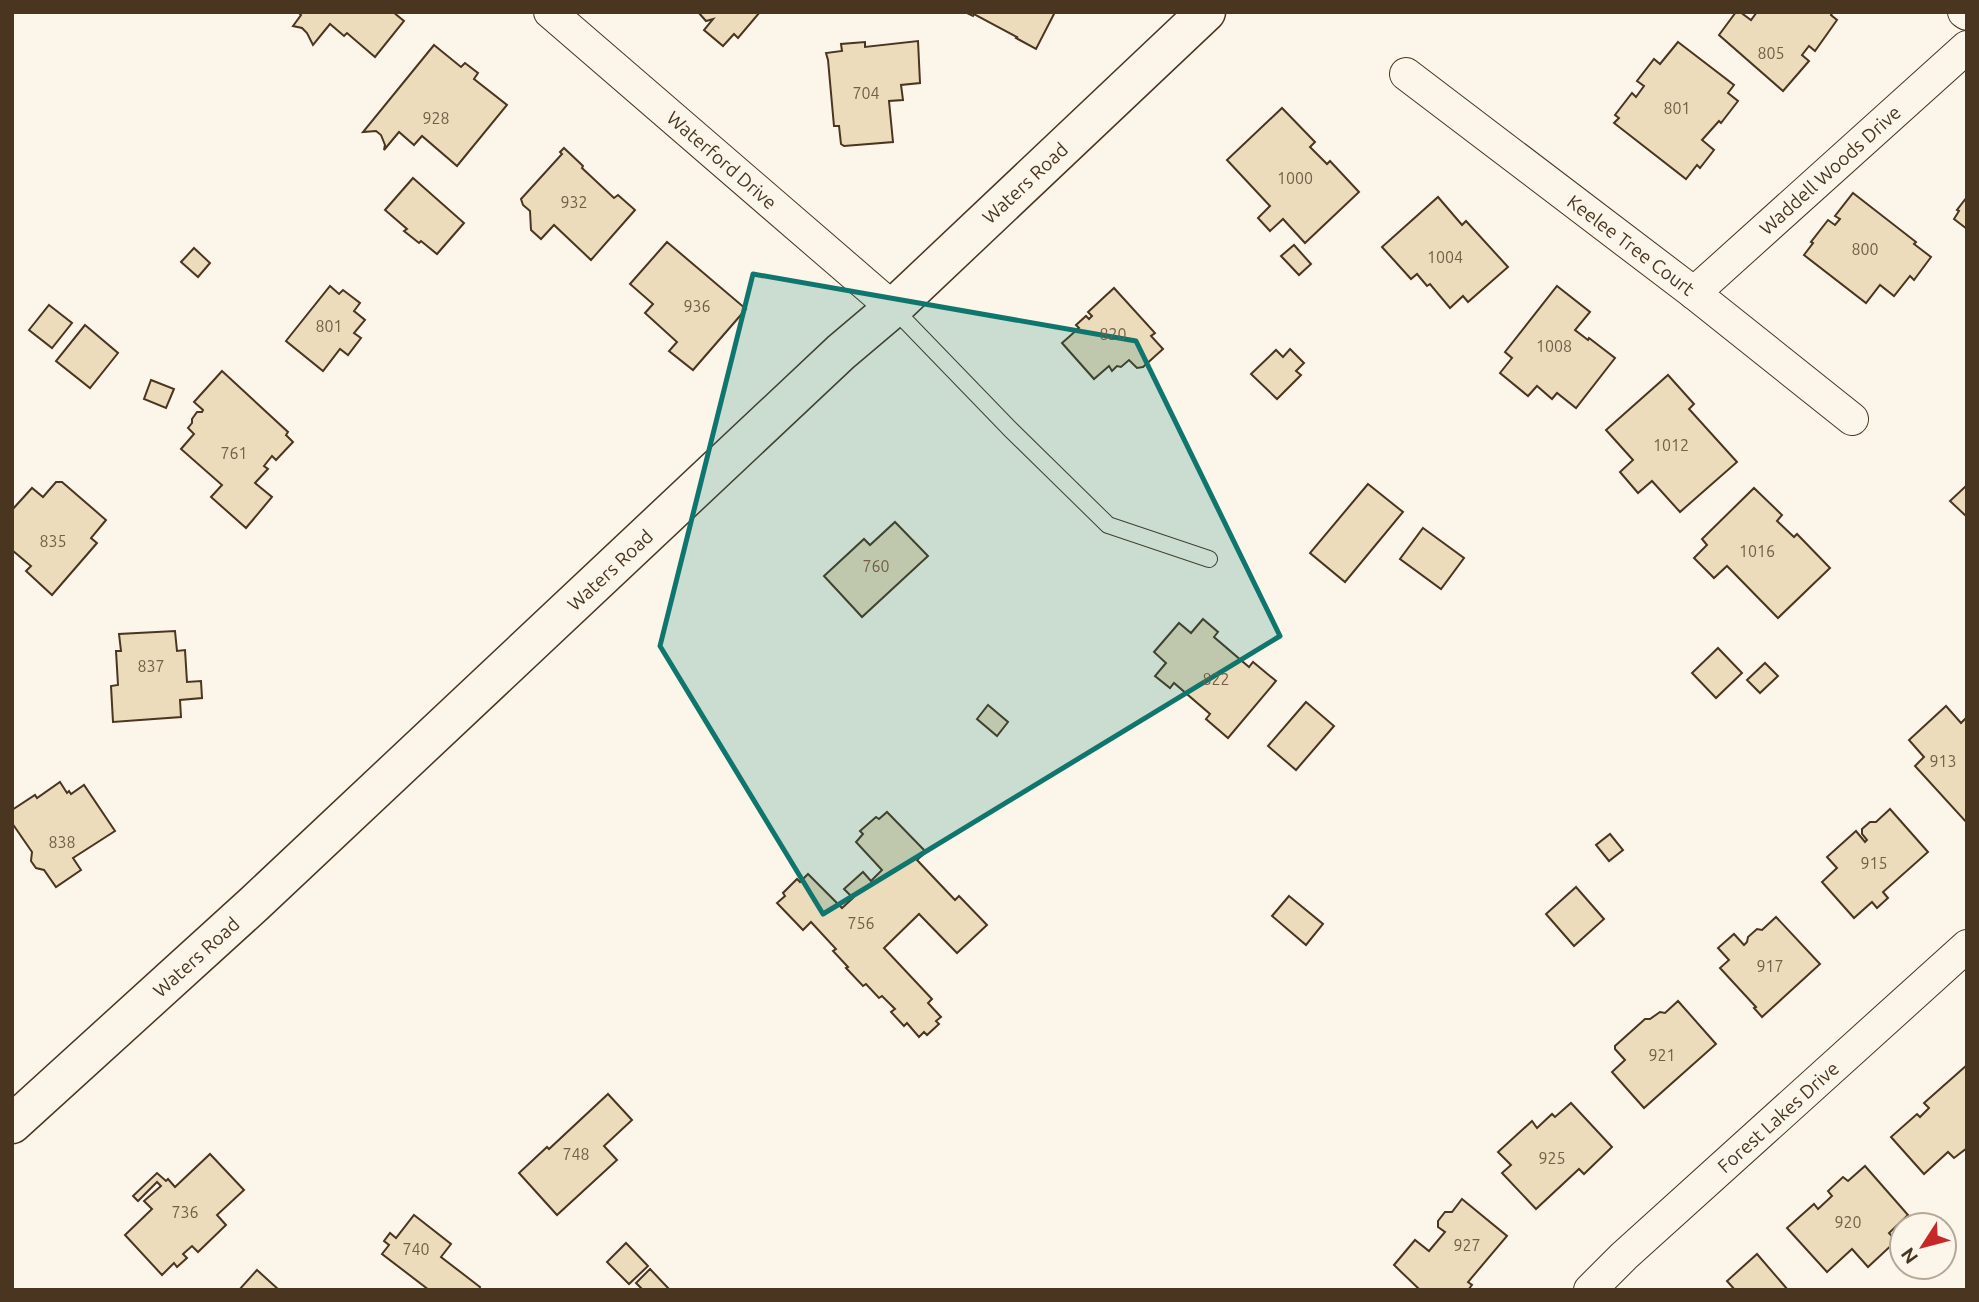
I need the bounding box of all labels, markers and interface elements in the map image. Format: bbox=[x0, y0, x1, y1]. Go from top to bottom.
house number: 805 bbox=[1757, 44, 1785, 62]
house number: 704 bbox=[852, 84, 880, 102]
house number: 801 bbox=[1663, 99, 1691, 117]
street label: Waddell Woods Drive bbox=[1755, 101, 1905, 239]
street label: Waterford Drive bbox=[663, 106, 781, 214]
house number: 928 bbox=[422, 109, 450, 127]
street label: Waters Road bbox=[978, 138, 1072, 228]
house number: 1000 bbox=[1277, 169, 1313, 187]
street label: Keelee Tree Court bbox=[1563, 190, 1699, 300]
house number: 932 bbox=[560, 193, 588, 211]
house number: 800 bbox=[1851, 240, 1879, 258]
house number: 1004 bbox=[1427, 248, 1463, 266]
house number: 936 bbox=[683, 297, 711, 315]
house number: 801 bbox=[315, 317, 343, 335]
house number: 820 bbox=[1099, 325, 1127, 343]
house number: 1008 bbox=[1536, 337, 1572, 355]
house number: 1012 bbox=[1653, 436, 1689, 454]
house number: 761 bbox=[220, 444, 248, 462]
street label: Waters Road bbox=[563, 525, 657, 615]
house number: 835 bbox=[39, 532, 67, 550]
house number: 1016 bbox=[1739, 542, 1775, 560]
house number: 760 bbox=[862, 557, 890, 575]
house number: 837 bbox=[137, 657, 165, 675]
house number: 822 bbox=[1202, 670, 1230, 688]
house number: 913 bbox=[1929, 752, 1957, 770]
house number: 838 bbox=[48, 833, 76, 851]
house number: 915 bbox=[1860, 854, 1888, 872]
street label: Waters Road bbox=[148, 913, 244, 1001]
house number: 756 bbox=[847, 914, 875, 932]
house number: 917 bbox=[1756, 957, 1784, 975]
house number: 921 bbox=[1648, 1046, 1676, 1064]
street label: Forest Lakes Drive bbox=[1713, 1057, 1843, 1177]
house number: 748 bbox=[562, 1145, 590, 1163]
house number: 925 bbox=[1538, 1149, 1566, 1167]
house number: 736 bbox=[171, 1203, 199, 1221]
north arrow bbox=[1888, 1211, 1958, 1281]
house number: 920 bbox=[1834, 1213, 1862, 1231]
house number: 927 bbox=[1453, 1236, 1481, 1254]
house number: 740 bbox=[402, 1240, 430, 1258]
text: N bbox=[1896, 1244, 1922, 1268]

